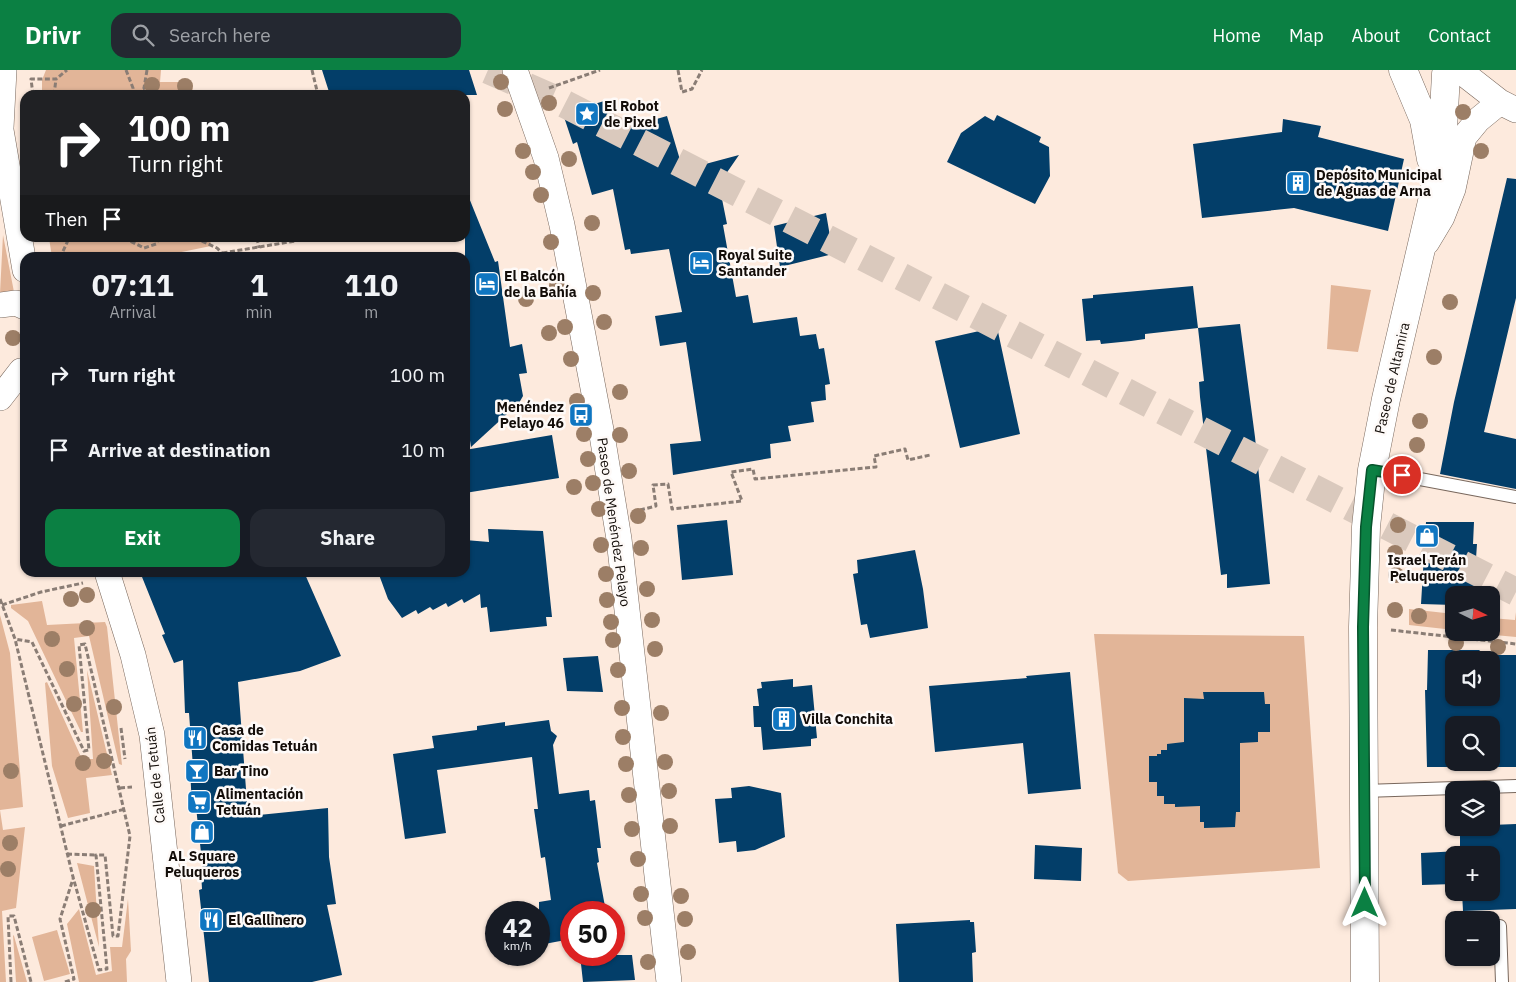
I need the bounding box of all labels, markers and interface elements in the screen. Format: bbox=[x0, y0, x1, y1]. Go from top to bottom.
search box bbox=[111, 13, 461, 58]
text: Drivr bbox=[25, 19, 81, 51]
icon: search bbox=[129, 21, 157, 49]
text: Search here bbox=[169, 23, 271, 47]
text: Home bbox=[1213, 24, 1261, 47]
text: Map bbox=[1289, 24, 1324, 47]
text: About bbox=[1352, 24, 1400, 47]
text: Contact bbox=[1428, 24, 1491, 47]
place label: El Robot de Pixel bbox=[604, 97, 659, 131]
place icon: El Robot de Pixel bbox=[574, 101, 600, 127]
text: 100 m bbox=[128, 105, 231, 151]
icon: right bbox=[45, 110, 110, 175]
text: Turn right bbox=[128, 149, 223, 178]
place label: Depósito Municipal de Aguas de Arna bbox=[1316, 166, 1442, 200]
building icon: Depósito Municipal de Aguas de Arna bbox=[1285, 170, 1311, 196]
icon: arrive bbox=[98, 205, 126, 233]
text: Then bbox=[45, 207, 88, 231]
place label: Royal Suite Santander bbox=[718, 246, 792, 280]
hotel icon: Royal Suite Santander bbox=[688, 250, 714, 276]
text: 07:11 bbox=[92, 265, 174, 304]
text: 1 bbox=[250, 265, 268, 304]
text: 110 bbox=[344, 265, 398, 304]
place label: El Balcón de la Bahía bbox=[504, 267, 577, 301]
hotel icon: El Balcón de la Bahía bbox=[474, 271, 500, 297]
text: Arrival bbox=[109, 302, 156, 322]
text: min bbox=[245, 302, 272, 322]
text: m bbox=[364, 302, 378, 322]
street label: Paseo de Altamira bbox=[1370, 320, 1414, 436]
icon: right bbox=[45, 361, 73, 389]
text: Turn right bbox=[88, 363, 175, 387]
text: 100 m bbox=[390, 363, 445, 387]
place label: Menéndez Pelayo 46 bbox=[497, 398, 564, 432]
bus stop icon: Menéndez Pelayo 46 bbox=[568, 402, 594, 428]
icon: arrive bbox=[45, 436, 73, 464]
street label: Paseo de Menéndez Pelayo bbox=[593, 436, 635, 608]
text: Arrive at destination bbox=[88, 438, 271, 462]
text: 10 m bbox=[401, 438, 445, 462]
pin bbox=[1381, 454, 1423, 496]
icon: arrive bbox=[1388, 461, 1416, 489]
button: Exit bbox=[45, 509, 240, 567]
button: Share bbox=[250, 509, 445, 567]
shop icon: Israel Terán Peluqueros bbox=[1414, 523, 1440, 549]
place label: Israel Terán Peluqueros bbox=[1388, 551, 1466, 585]
north arrow bbox=[1445, 586, 1500, 641]
map controls bbox=[1445, 586, 1500, 966]
button: sound bbox=[1445, 651, 1500, 706]
building icon: Villa Conchita bbox=[771, 706, 797, 732]
place label: Villa Conchita bbox=[802, 710, 893, 728]
button: search bbox=[1445, 716, 1500, 771]
place label: Casa de Comidas Tetuán bbox=[212, 721, 318, 755]
restaurant icon: Casa de Comidas Tetuán bbox=[182, 725, 208, 751]
street label: Calle de Tetuán bbox=[141, 726, 169, 824]
bar icon: Bar Tino bbox=[184, 758, 210, 784]
place label: Bar Tino bbox=[214, 762, 269, 780]
button: layers bbox=[1445, 781, 1500, 836]
place label: Alimentación Tetuán bbox=[216, 785, 303, 819]
supermarket icon: Alimentación Tetuán bbox=[186, 789, 212, 815]
shop icon: AL Square Peluqueros bbox=[189, 819, 215, 845]
button: + bbox=[1445, 846, 1500, 901]
place label: AL Square Peluqueros bbox=[165, 847, 239, 881]
position arrow bbox=[1338, 876, 1390, 928]
speed limit sign: 50 bbox=[560, 901, 625, 966]
restaurant icon: El Gallinero bbox=[198, 907, 224, 933]
place label: El Gallinero bbox=[228, 911, 304, 929]
text: 42 bbox=[502, 911, 533, 944]
button: − bbox=[1445, 911, 1500, 966]
text: km/h bbox=[503, 938, 532, 953]

